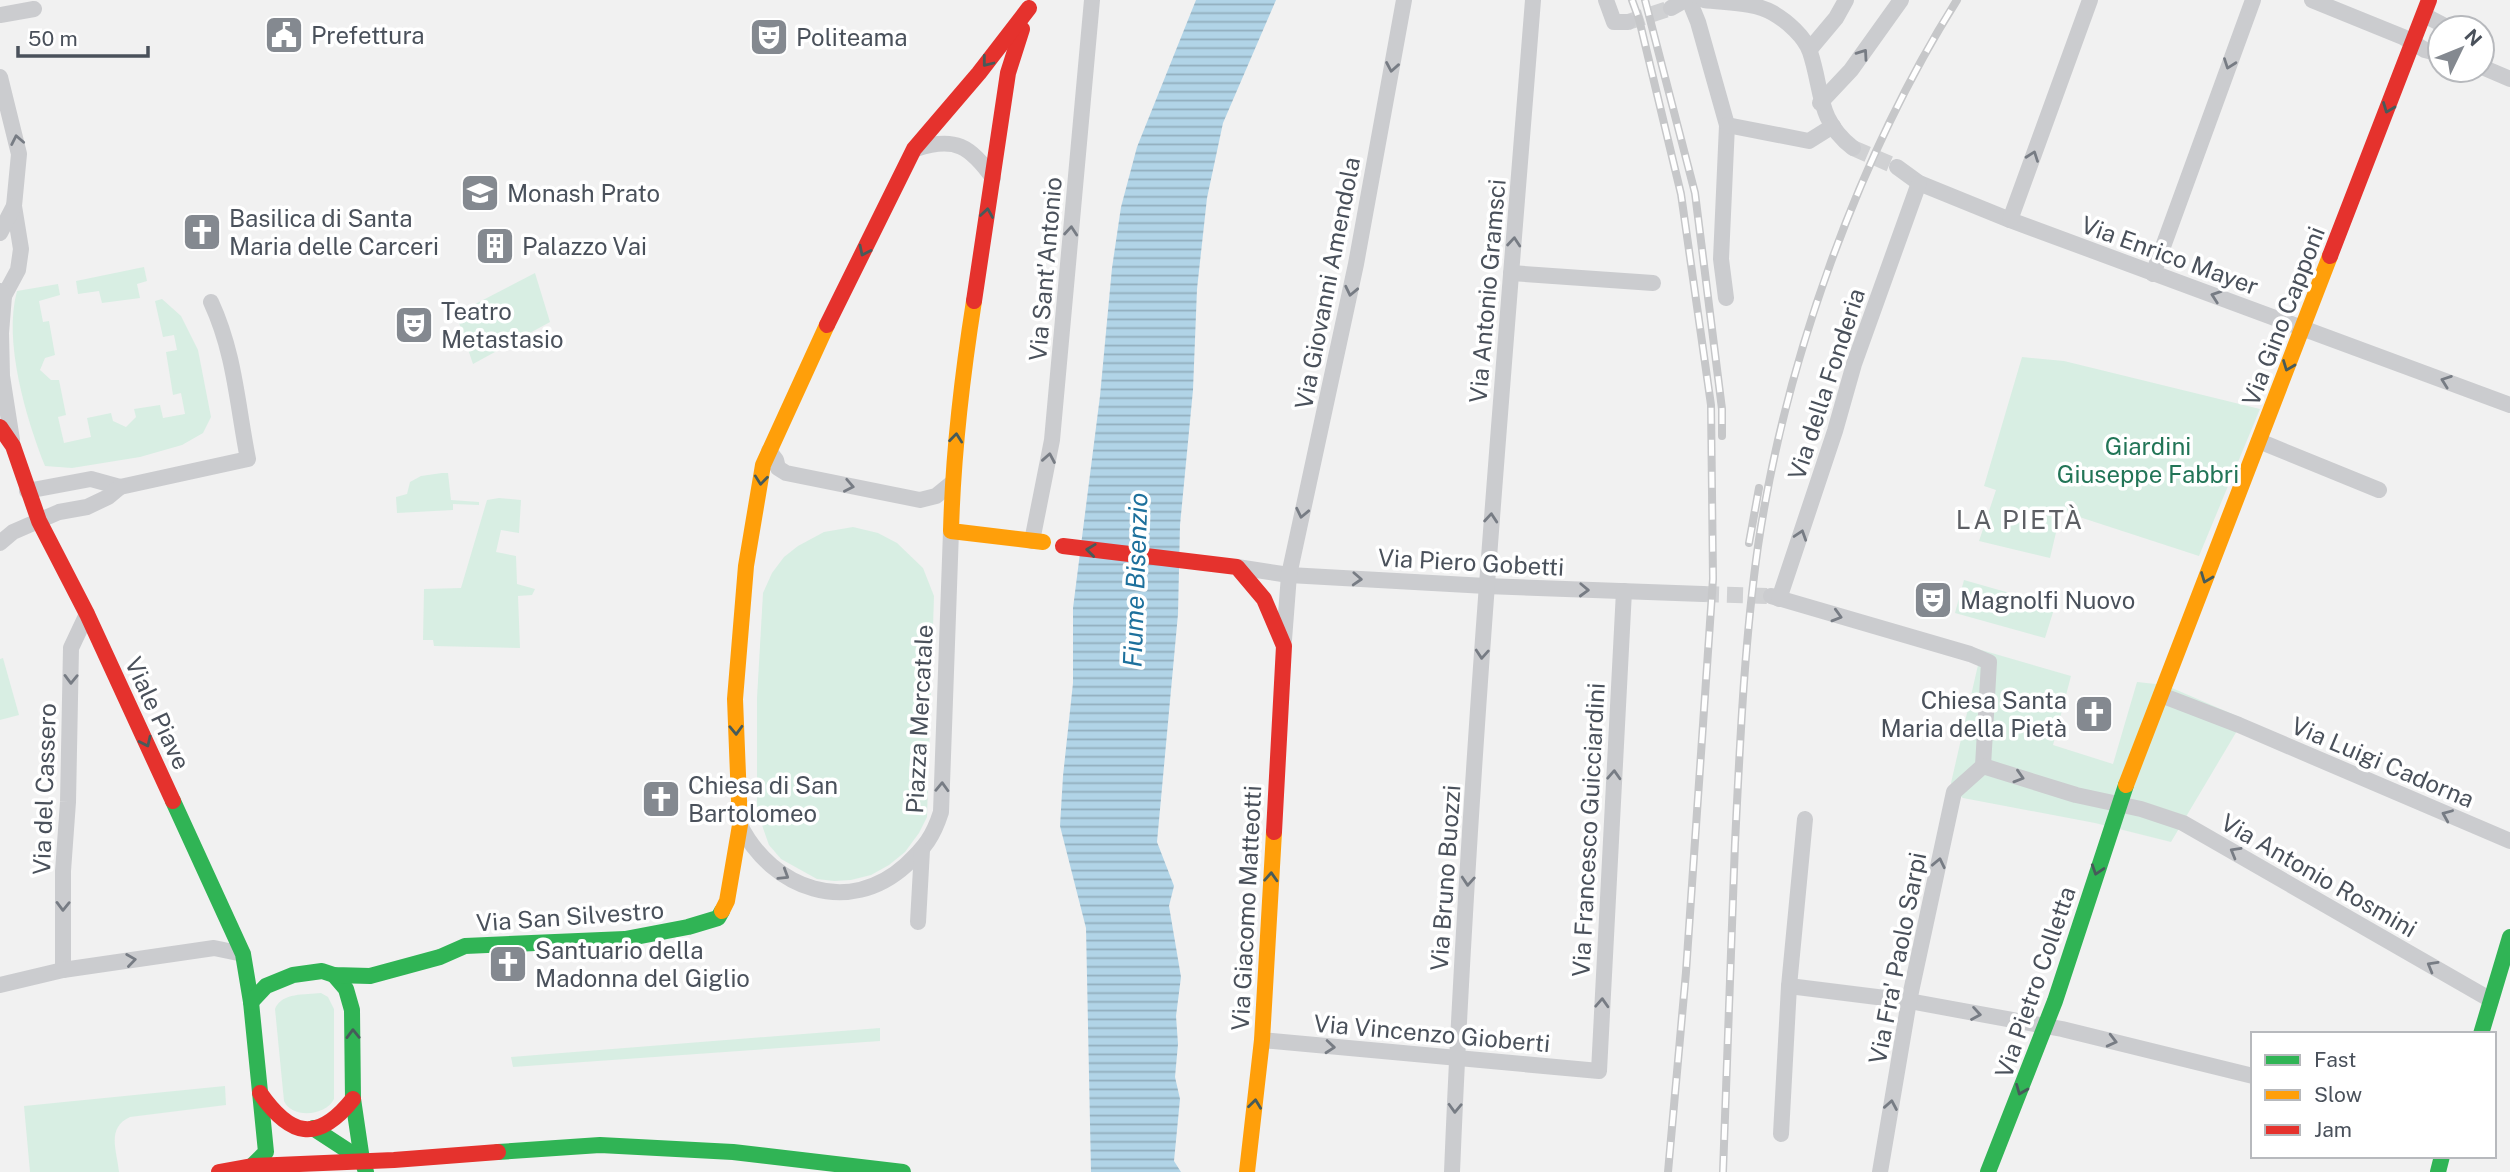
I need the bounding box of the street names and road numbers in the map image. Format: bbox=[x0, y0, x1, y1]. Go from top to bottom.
street label: Via Giovanni Amendola bbox=[1289, 155, 1365, 411]
street label: Via Sant'Antonio bbox=[1023, 176, 1067, 362]
street label: Via Antonio Gramsci bbox=[1463, 178, 1511, 404]
street label: Via Enrico Mayer bbox=[2077, 210, 2263, 300]
street label: Via Gino Capponi bbox=[2236, 223, 2330, 409]
street label: Via della Fonderia bbox=[1782, 285, 1870, 483]
street label: Via Piero Gobetti bbox=[1377, 543, 1565, 581]
street label: Piazza Mercatale bbox=[900, 624, 938, 814]
street label: Viale Piave bbox=[120, 652, 196, 774]
street label: Via Francesco Guicciardini bbox=[1566, 682, 1610, 978]
street label: Via del Cassero bbox=[27, 703, 61, 875]
street label: Via Luigi Cadorna bbox=[2287, 711, 2479, 813]
street label: Via Bruno Buozzi bbox=[1425, 784, 1465, 972]
street label: Via Giacomo Matteotti bbox=[1226, 785, 1266, 1031]
street label: Via Antonio Rosmini bbox=[2216, 808, 2422, 942]
street label: Via Fra' Paolo Sarpi bbox=[1863, 850, 1931, 1066]
street label: Via Pietro Colletta bbox=[1989, 883, 2081, 1081]
street label: Via San Silvestro bbox=[475, 895, 665, 937]
street label: Via Vincenzo Gioberti bbox=[1313, 1009, 1551, 1057]

